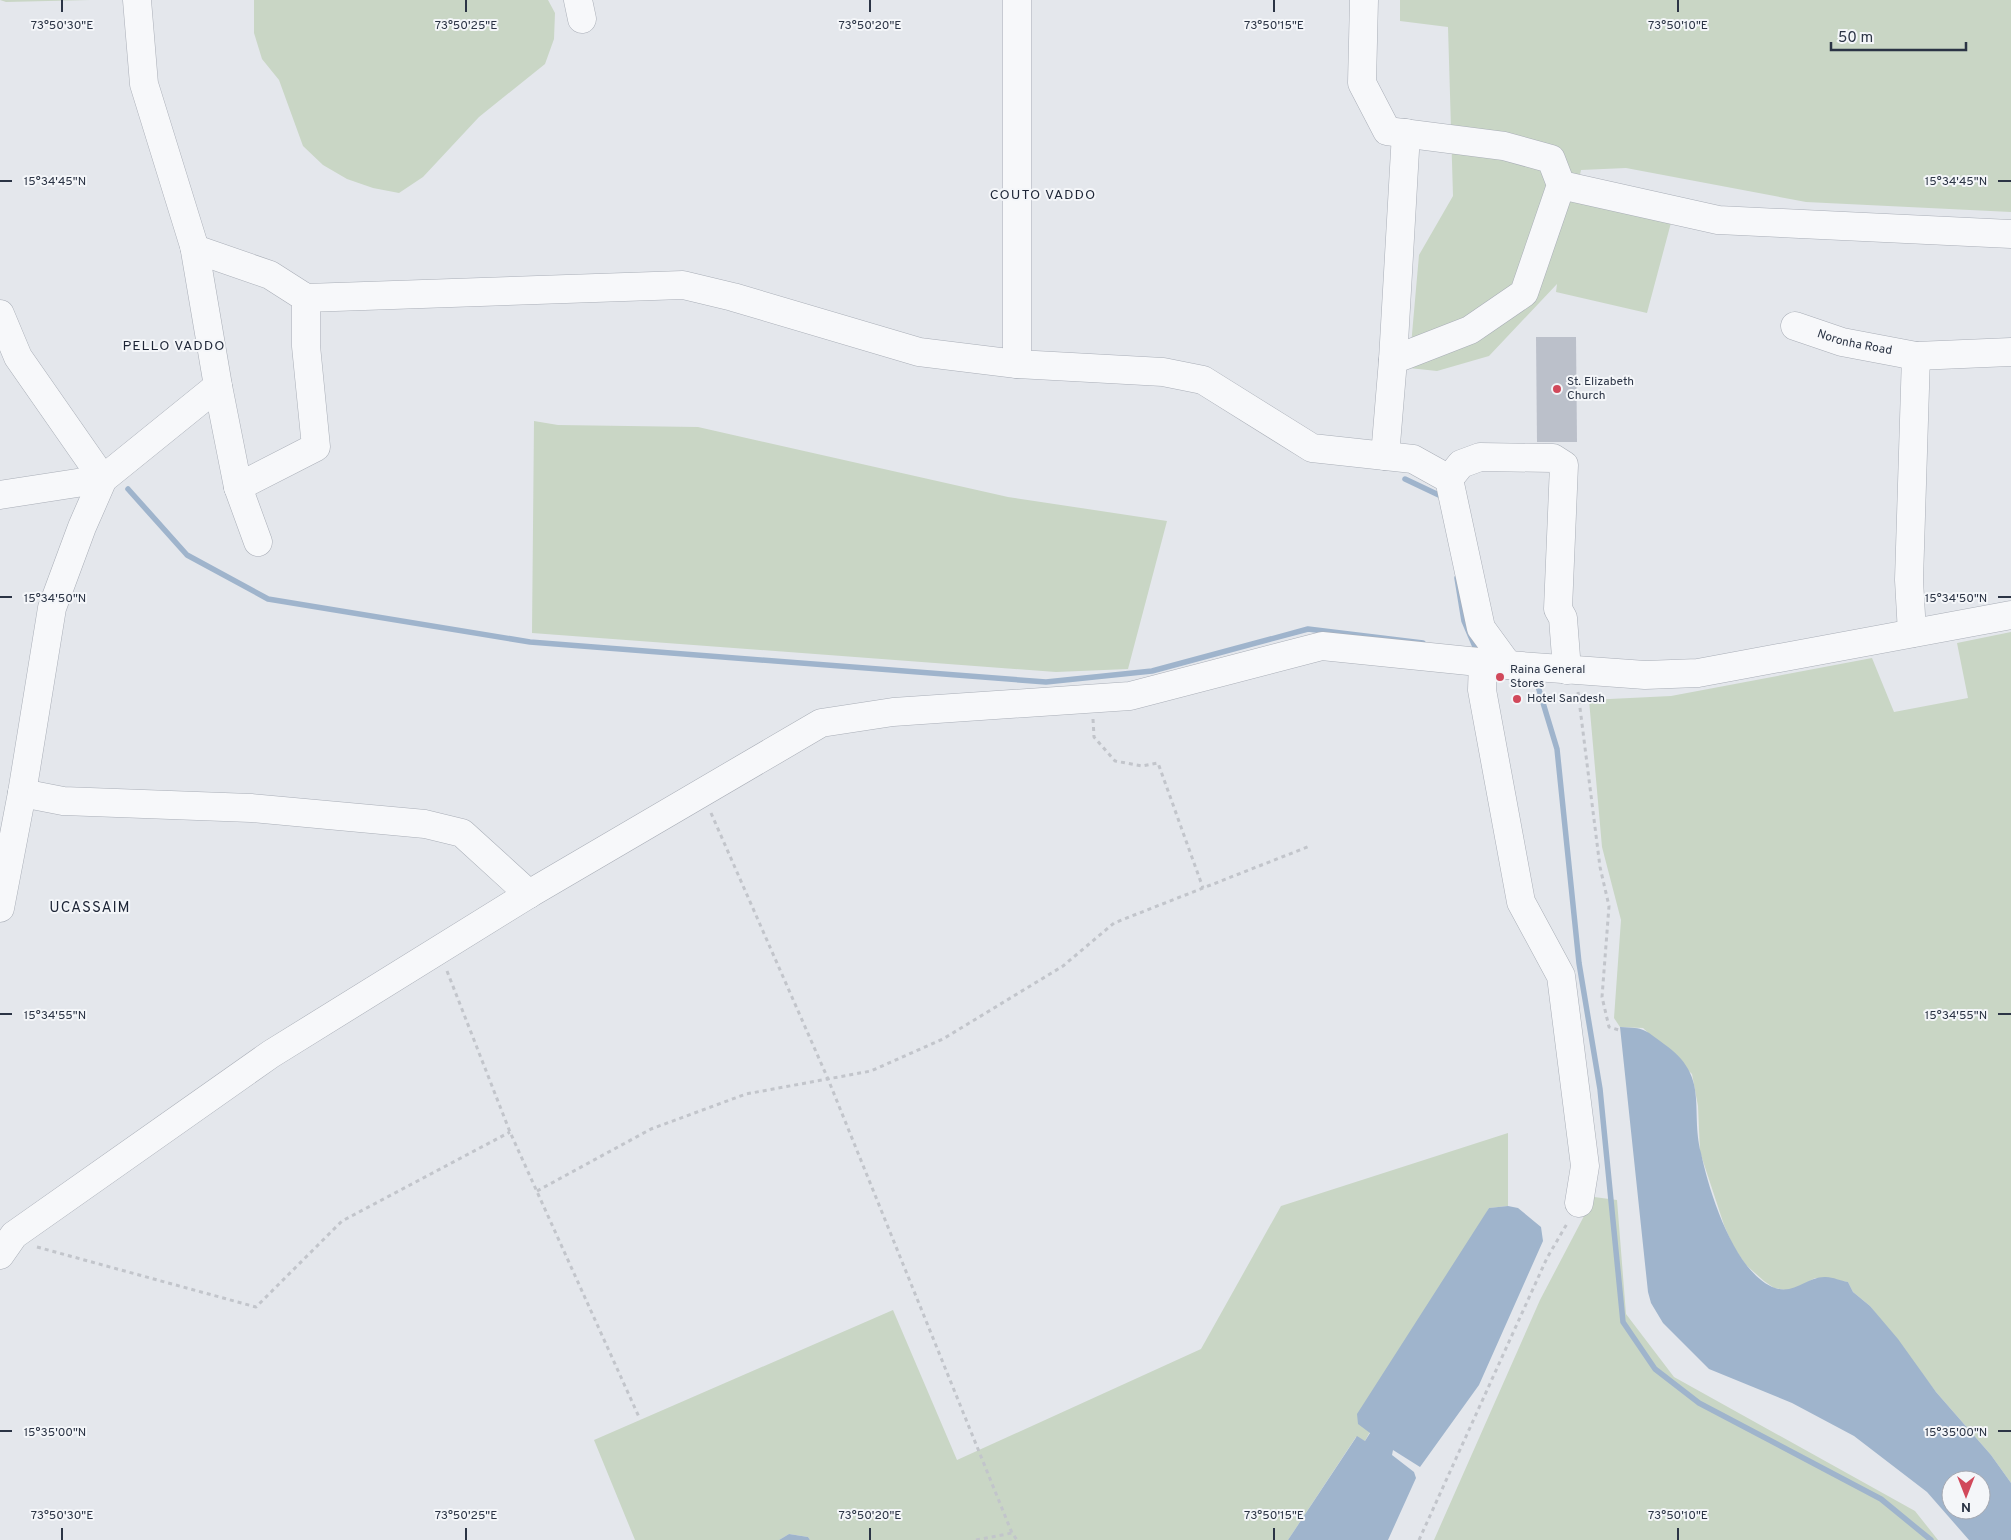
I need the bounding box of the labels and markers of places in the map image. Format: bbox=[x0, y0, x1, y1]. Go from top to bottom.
place label: St. Elizabeth Church bbox=[1567, 374, 1634, 404]
marker: St. Elizabeth Church bbox=[1551, 383, 1563, 395]
place label: Raina General Stores bbox=[1510, 662, 1585, 692]
marker: Raina General Stores bbox=[1494, 671, 1506, 683]
place label: Hotel Sandesh bbox=[1527, 691, 1605, 707]
marker: Hotel Sandesh bbox=[1511, 693, 1523, 705]

